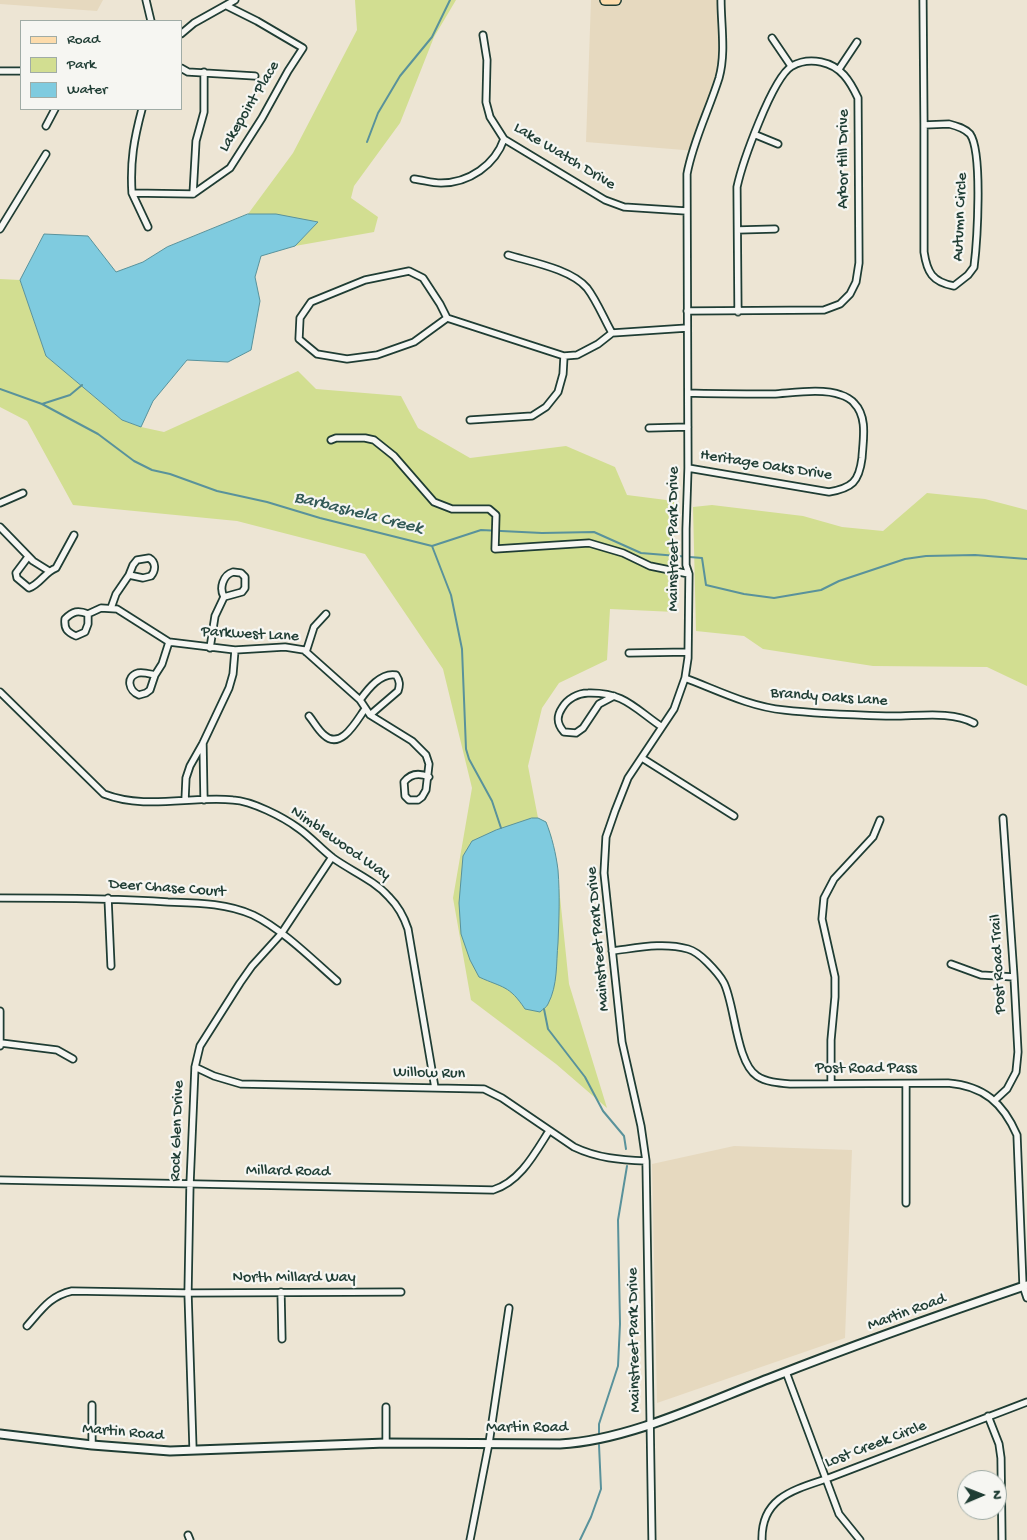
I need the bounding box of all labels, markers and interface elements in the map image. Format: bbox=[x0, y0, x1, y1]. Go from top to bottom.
legend bbox=[20, 20, 182, 110]
text: Road bbox=[67, 31, 100, 49]
text: Park bbox=[67, 56, 96, 74]
street label: Lakepoint Place bbox=[215, 58, 285, 156]
text: Water bbox=[67, 81, 107, 99]
street label: Arbor Hill Drive bbox=[835, 109, 855, 209]
street label: Lake Watch Drive bbox=[509, 119, 619, 195]
street label: Autumn Circle bbox=[949, 172, 973, 262]
street label: Heritage Oaks Drive bbox=[699, 446, 833, 486]
street label: Mainstreet Park Drive bbox=[665, 466, 685, 612]
water label: Barbashela Creek bbox=[292, 488, 424, 540]
street label: Parkwest Lane bbox=[201, 623, 299, 647]
street label: Brandy Oaks Lane bbox=[770, 684, 888, 712]
street label: Nimblewood Way bbox=[286, 802, 394, 886]
street label: Mainstreet Park Drive bbox=[583, 866, 615, 1012]
street label: Deer Chase Court bbox=[108, 875, 226, 903]
street label: Post Road Trail bbox=[987, 914, 1011, 1014]
street label: Post Road Pass bbox=[815, 1060, 917, 1080]
street label: Willow Run bbox=[393, 1064, 465, 1084]
street label: Rock Glen Drive bbox=[167, 1080, 189, 1182]
street label: Millard Road bbox=[246, 1162, 330, 1182]
street label: Mainstreet Park Drive bbox=[624, 1267, 646, 1413]
street label: North Millard Way bbox=[232, 1269, 356, 1289]
street label: Martin Road bbox=[865, 1290, 949, 1336]
street label: Lost Creek Circle bbox=[823, 1417, 929, 1473]
street label: Martin Road bbox=[486, 1419, 568, 1439]
street label: Martin Road bbox=[81, 1420, 165, 1446]
north arrow bbox=[957, 1470, 1007, 1520]
text: N bbox=[988, 1490, 1005, 1499]

